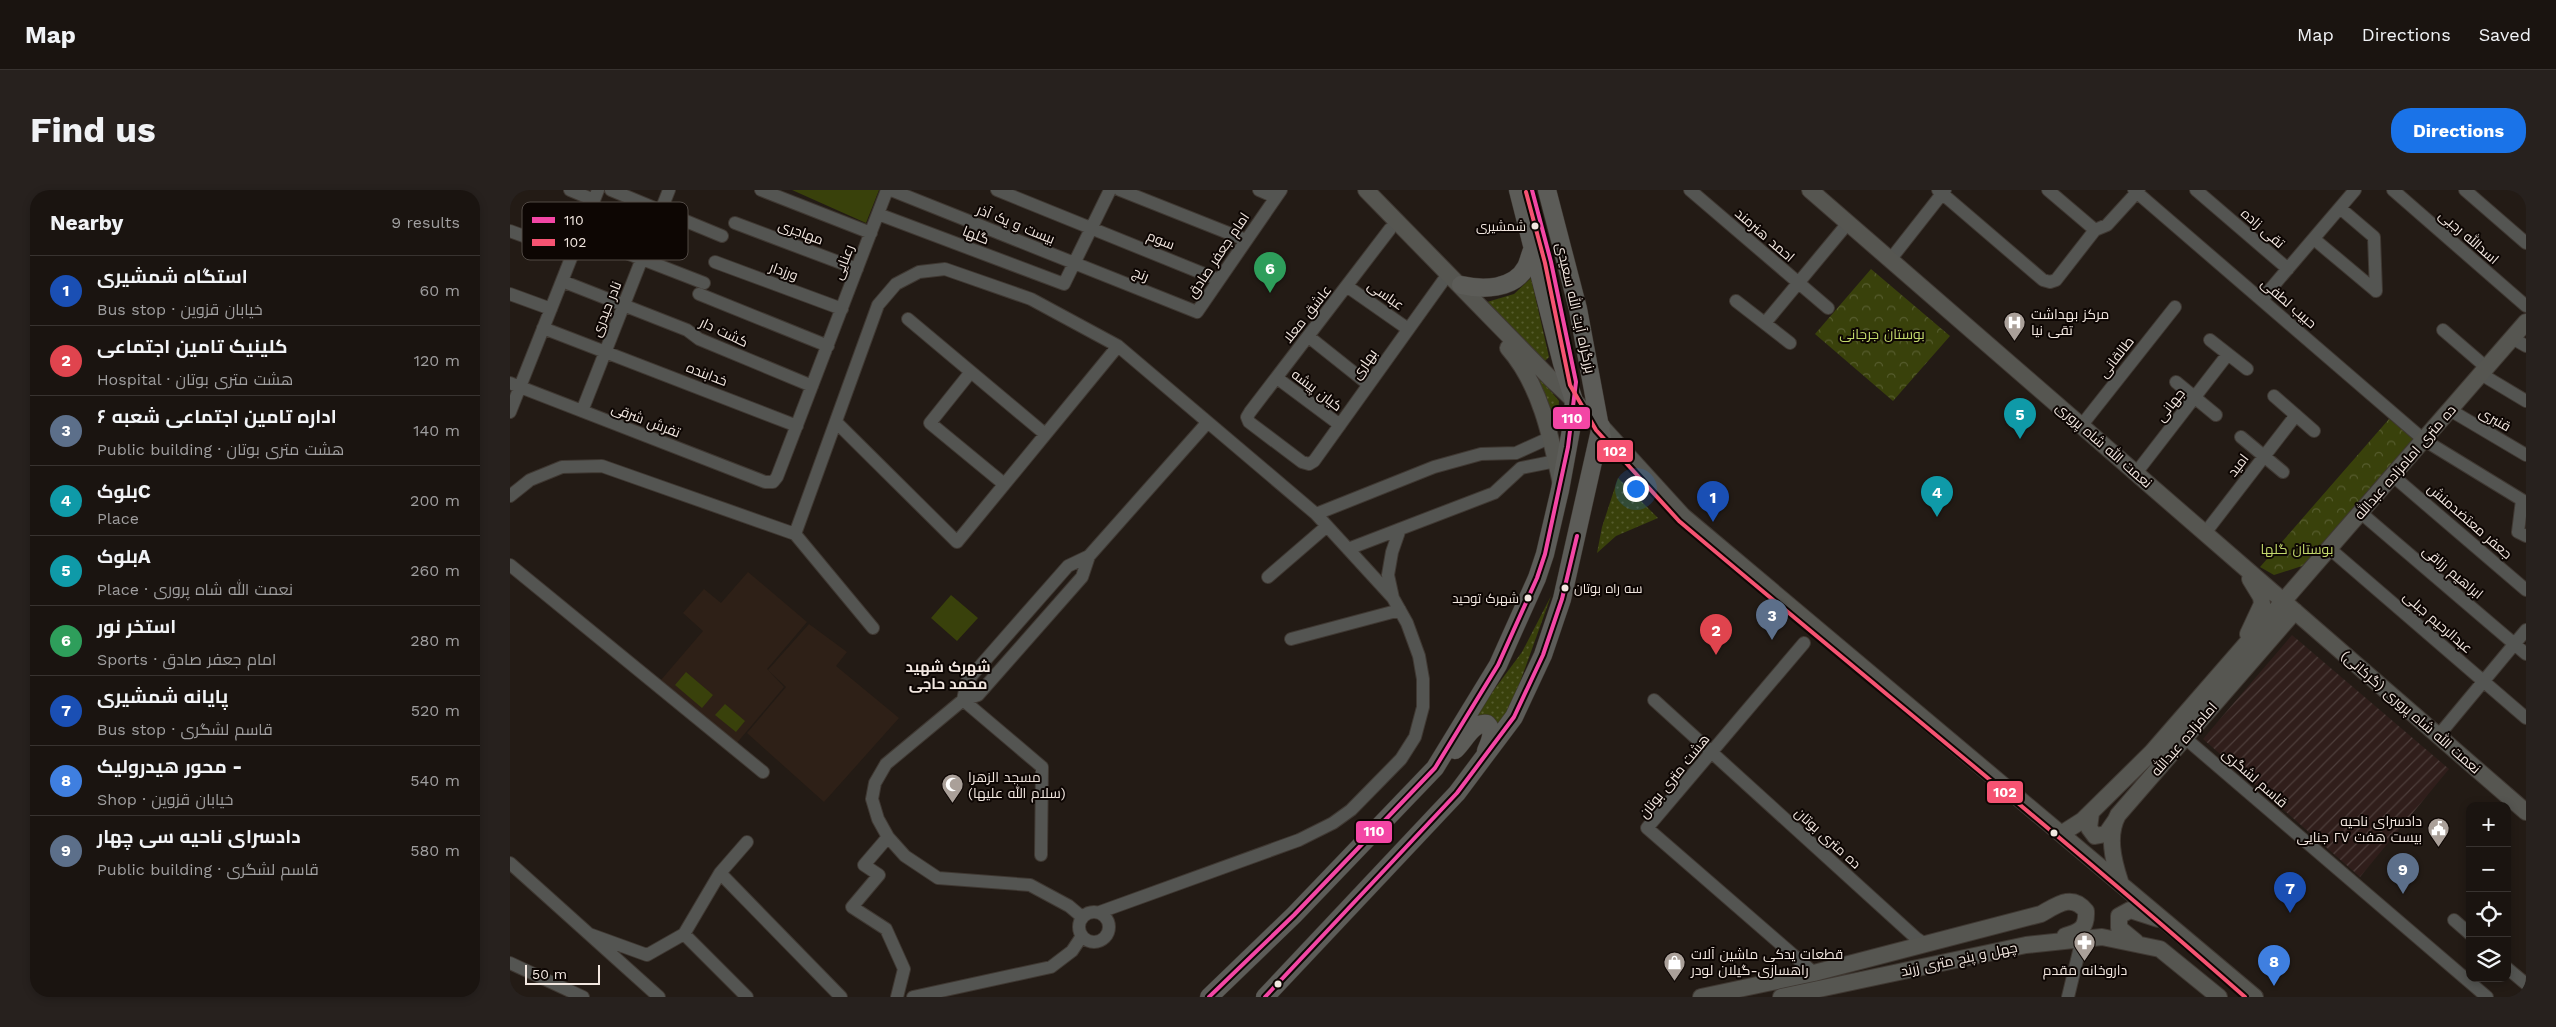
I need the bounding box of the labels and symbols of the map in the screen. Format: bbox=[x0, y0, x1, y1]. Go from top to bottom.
street label: بیست و یک آذر bbox=[974, 201, 1057, 247]
legend bbox=[522, 202, 688, 260]
street label: احمد هنرمند bbox=[1732, 205, 1798, 265]
street label: تقی زاده bbox=[2238, 205, 2288, 251]
street label: اسدالله رجبی bbox=[2436, 206, 2503, 267]
street label: امام جعفر صادق bbox=[1184, 209, 1254, 302]
text: 110 bbox=[564, 212, 584, 228]
street label: مهاجری bbox=[776, 216, 826, 248]
place label: شمشیری bbox=[1476, 219, 1526, 234]
marker: شمشیری bbox=[1530, 221, 1540, 231]
street label: گلها bbox=[960, 223, 992, 247]
street label: سوم bbox=[1144, 227, 1177, 255]
text: 102 bbox=[564, 234, 586, 250]
street label: بزرگراه آیت الله سعیدی bbox=[1553, 241, 1600, 375]
street label: رعنایی bbox=[829, 242, 857, 282]
pin: 6 bbox=[1254, 252, 1286, 293]
street label: ورزدار bbox=[767, 258, 800, 284]
street label: رنج bbox=[1130, 264, 1152, 285]
street label: حبیب لطفی bbox=[2258, 275, 2320, 331]
street label: عباسی bbox=[1365, 277, 1407, 313]
street label: نادر حیدری bbox=[588, 279, 624, 339]
street label: عاشق معلا bbox=[1280, 282, 1335, 347]
place label: مرکز بهداشت تقی نیا bbox=[2031, 306, 2109, 338]
hospital icon: مرکز بهداشت تقی نیا bbox=[2003, 310, 2027, 341]
street label: کشت دار bbox=[697, 314, 751, 350]
park label: بوستان جرجانی bbox=[1839, 326, 1925, 342]
street label: طالقانی bbox=[2095, 333, 2137, 381]
street label: بهاری bbox=[1348, 346, 1380, 382]
street label: خدابنده bbox=[684, 359, 730, 389]
street label: کیان پیشه bbox=[1287, 366, 1345, 416]
street label: جهانی bbox=[2152, 385, 2188, 425]
pin: 5 bbox=[2004, 398, 2036, 439]
street label: نعمت الله شاه پروری bbox=[2051, 398, 2156, 493]
street label: تفرش شرقی bbox=[609, 400, 683, 441]
street label: ده متری امامزاده عبدالله bbox=[2350, 401, 2459, 522]
street label: قنبری bbox=[2477, 404, 2513, 434]
line badge: 110 bbox=[1552, 406, 1591, 430]
text: 110 bbox=[1561, 410, 1583, 426]
line badge: 102 bbox=[1596, 439, 1634, 463]
text: 102 bbox=[1603, 443, 1627, 459]
street label: امید bbox=[2224, 450, 2252, 480]
your location bbox=[1623, 476, 1649, 502]
pin: 4 bbox=[1921, 476, 1953, 517]
street label: جعفر معتضدمنش bbox=[2425, 480, 2515, 562]
pin: 1 bbox=[1697, 481, 1729, 522]
park label: بوستان گلها bbox=[2261, 541, 2333, 557]
street label: ابراهیم رزاقی bbox=[2418, 542, 2486, 603]
place label: سه راه بوتان bbox=[1574, 581, 1643, 596]
marker: سه راه بوتان bbox=[1560, 583, 1570, 593]
street label: عبدالرحیم جبلی bbox=[2399, 588, 2476, 658]
place label: شهرک توحید bbox=[1452, 591, 1519, 606]
marker: شهرک توحید bbox=[1523, 593, 1533, 603]
pin: 3 bbox=[1756, 599, 1788, 640]
pin: 2 bbox=[1700, 614, 1732, 655]
street label: نعمت الله شاه پروری (گرکانی) bbox=[2337, 646, 2485, 778]
district label: شهرک شهید محمد حاجی bbox=[905, 658, 991, 693]
street label: امامزاده عبدالله bbox=[2147, 698, 2220, 779]
street label: هشت متری بوتان bbox=[1635, 731, 1713, 821]
street label: قاسم لشگری bbox=[2218, 745, 2291, 812]
place label: مسجد الزهرا (سلام الله علیها) bbox=[968, 769, 1066, 803]
mosque icon: مسجد الزهرا (سلام الله علیها) bbox=[940, 773, 964, 804]
line badge: 102 bbox=[1986, 780, 2024, 804]
text: 102 bbox=[1993, 784, 2017, 800]
street label: ده متری بوتان bbox=[1792, 804, 1864, 872]
place label: دادسرای ناحیه بیست هفت ۲۷ جنایی bbox=[2297, 813, 2422, 845]
public building icon: دادسرای ناحیه بیست هفت ۲۷ جنایی bbox=[2426, 817, 2450, 848]
line badge: 110 bbox=[1355, 820, 1393, 844]
text: 110 bbox=[1363, 823, 1385, 839]
unlabelled marker bbox=[2049, 828, 2059, 838]
pin: 9 bbox=[2387, 853, 2419, 894]
pin: 7 bbox=[2274, 872, 2306, 913]
pharmacy icon: داروخانه مقدم bbox=[2073, 930, 2097, 961]
street label: چهل و پنج متری زرند bbox=[1899, 939, 2019, 981]
pin: 8 bbox=[2258, 945, 2290, 986]
place label: قطعات یدکی ماشین آلات راهسازی-گیلان لودر bbox=[1690, 946, 1843, 978]
shop icon: قطعات یدکی ماشین آلات راهسازی-گیلان لودر bbox=[1663, 950, 1687, 981]
scale bar bbox=[525, 962, 600, 985]
place label: داروخانه مقدم bbox=[2043, 962, 2127, 980]
unlabelled marker bbox=[1273, 979, 1283, 989]

